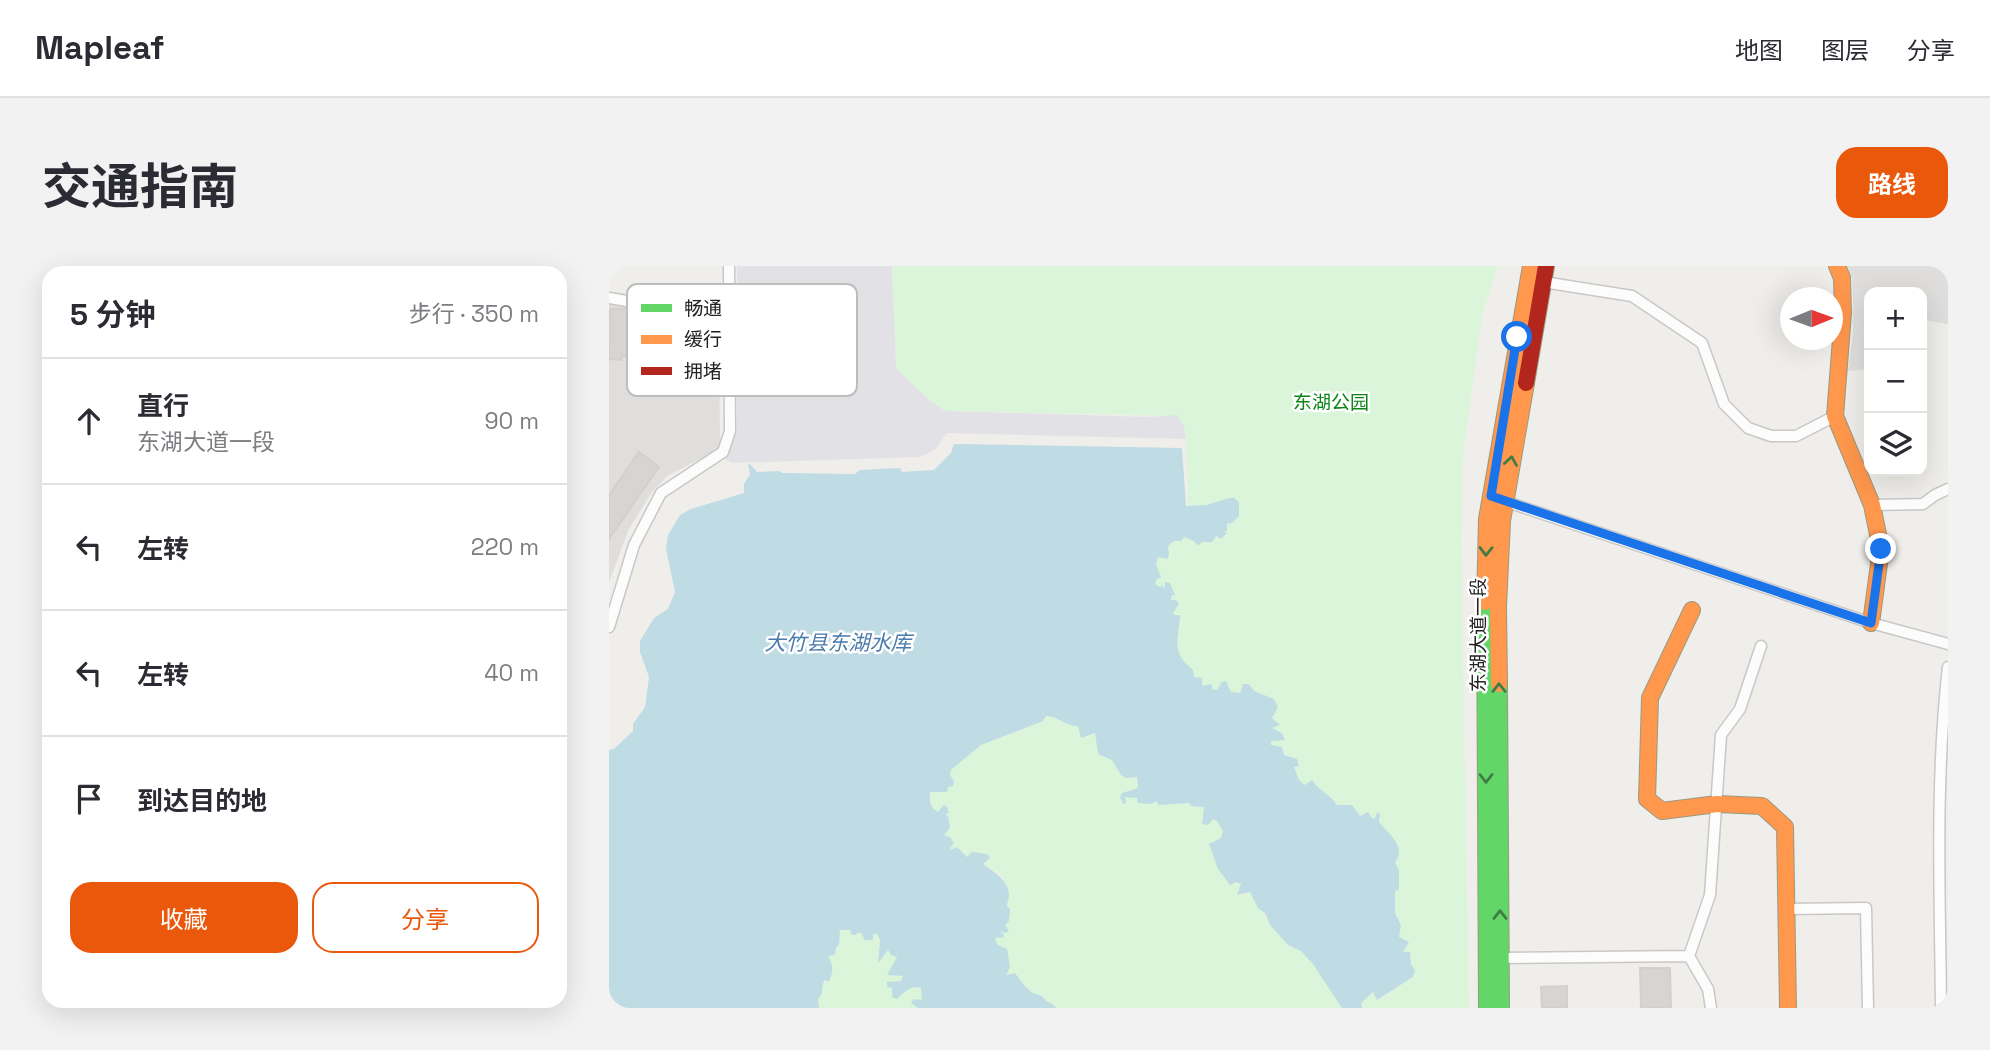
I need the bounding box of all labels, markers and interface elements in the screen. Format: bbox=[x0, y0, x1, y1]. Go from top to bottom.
text: Mapleaf bbox=[35, 27, 164, 69]
text: 地图 bbox=[1735, 35, 1783, 66]
text: 图层 bbox=[1821, 35, 1869, 66]
text: 分享 bbox=[1907, 35, 1955, 66]
button: 路线 bbox=[1836, 147, 1948, 218]
text: 交通指南 bbox=[42, 156, 238, 218]
legend bbox=[627, 284, 857, 396]
north arrow bbox=[1780, 287, 1843, 350]
map controls bbox=[1864, 287, 1927, 476]
button: + bbox=[1864, 287, 1927, 350]
text: 5 分钟 bbox=[70, 295, 156, 334]
text: 畅通 bbox=[684, 296, 722, 321]
text: 步行 · 350 m bbox=[409, 299, 539, 329]
route start bbox=[1501, 321, 1532, 352]
text: 缓行 bbox=[684, 327, 722, 352]
button: − bbox=[1864, 350, 1927, 413]
text: 拥堵 bbox=[684, 359, 722, 384]
text: 直行 bbox=[137, 389, 189, 423]
park label: 东湖公园 bbox=[1293, 390, 1369, 415]
icon: ahead bbox=[70, 402, 108, 440]
text: 90 m bbox=[484, 406, 539, 436]
button: layers bbox=[1864, 413, 1927, 476]
text: 东湖大道一段 bbox=[137, 427, 275, 457]
one-way arrow bbox=[1504, 455, 1519, 467]
icon: left bbox=[70, 528, 108, 566]
text: 左转 bbox=[137, 532, 189, 566]
text: 220 m bbox=[471, 532, 539, 562]
route end bbox=[1865, 533, 1896, 564]
one-way arrow bbox=[1478, 546, 1494, 557]
street label: 东湖大道一段 bbox=[1466, 578, 1491, 692]
water label: 大竹县东湖水库 bbox=[765, 629, 914, 656]
icon: left bbox=[70, 654, 108, 692]
text: 左转 bbox=[137, 658, 189, 692]
text: 40 m bbox=[484, 658, 539, 688]
one-way arrow bbox=[1491, 682, 1507, 693]
one-way arrow bbox=[1478, 774, 1494, 784]
icon: arrive bbox=[70, 780, 108, 818]
text: 到达目的地 bbox=[137, 784, 267, 818]
button: 收藏 bbox=[70, 882, 298, 953]
button: 分享 bbox=[312, 882, 539, 953]
one-way arrow bbox=[1493, 910, 1508, 921]

